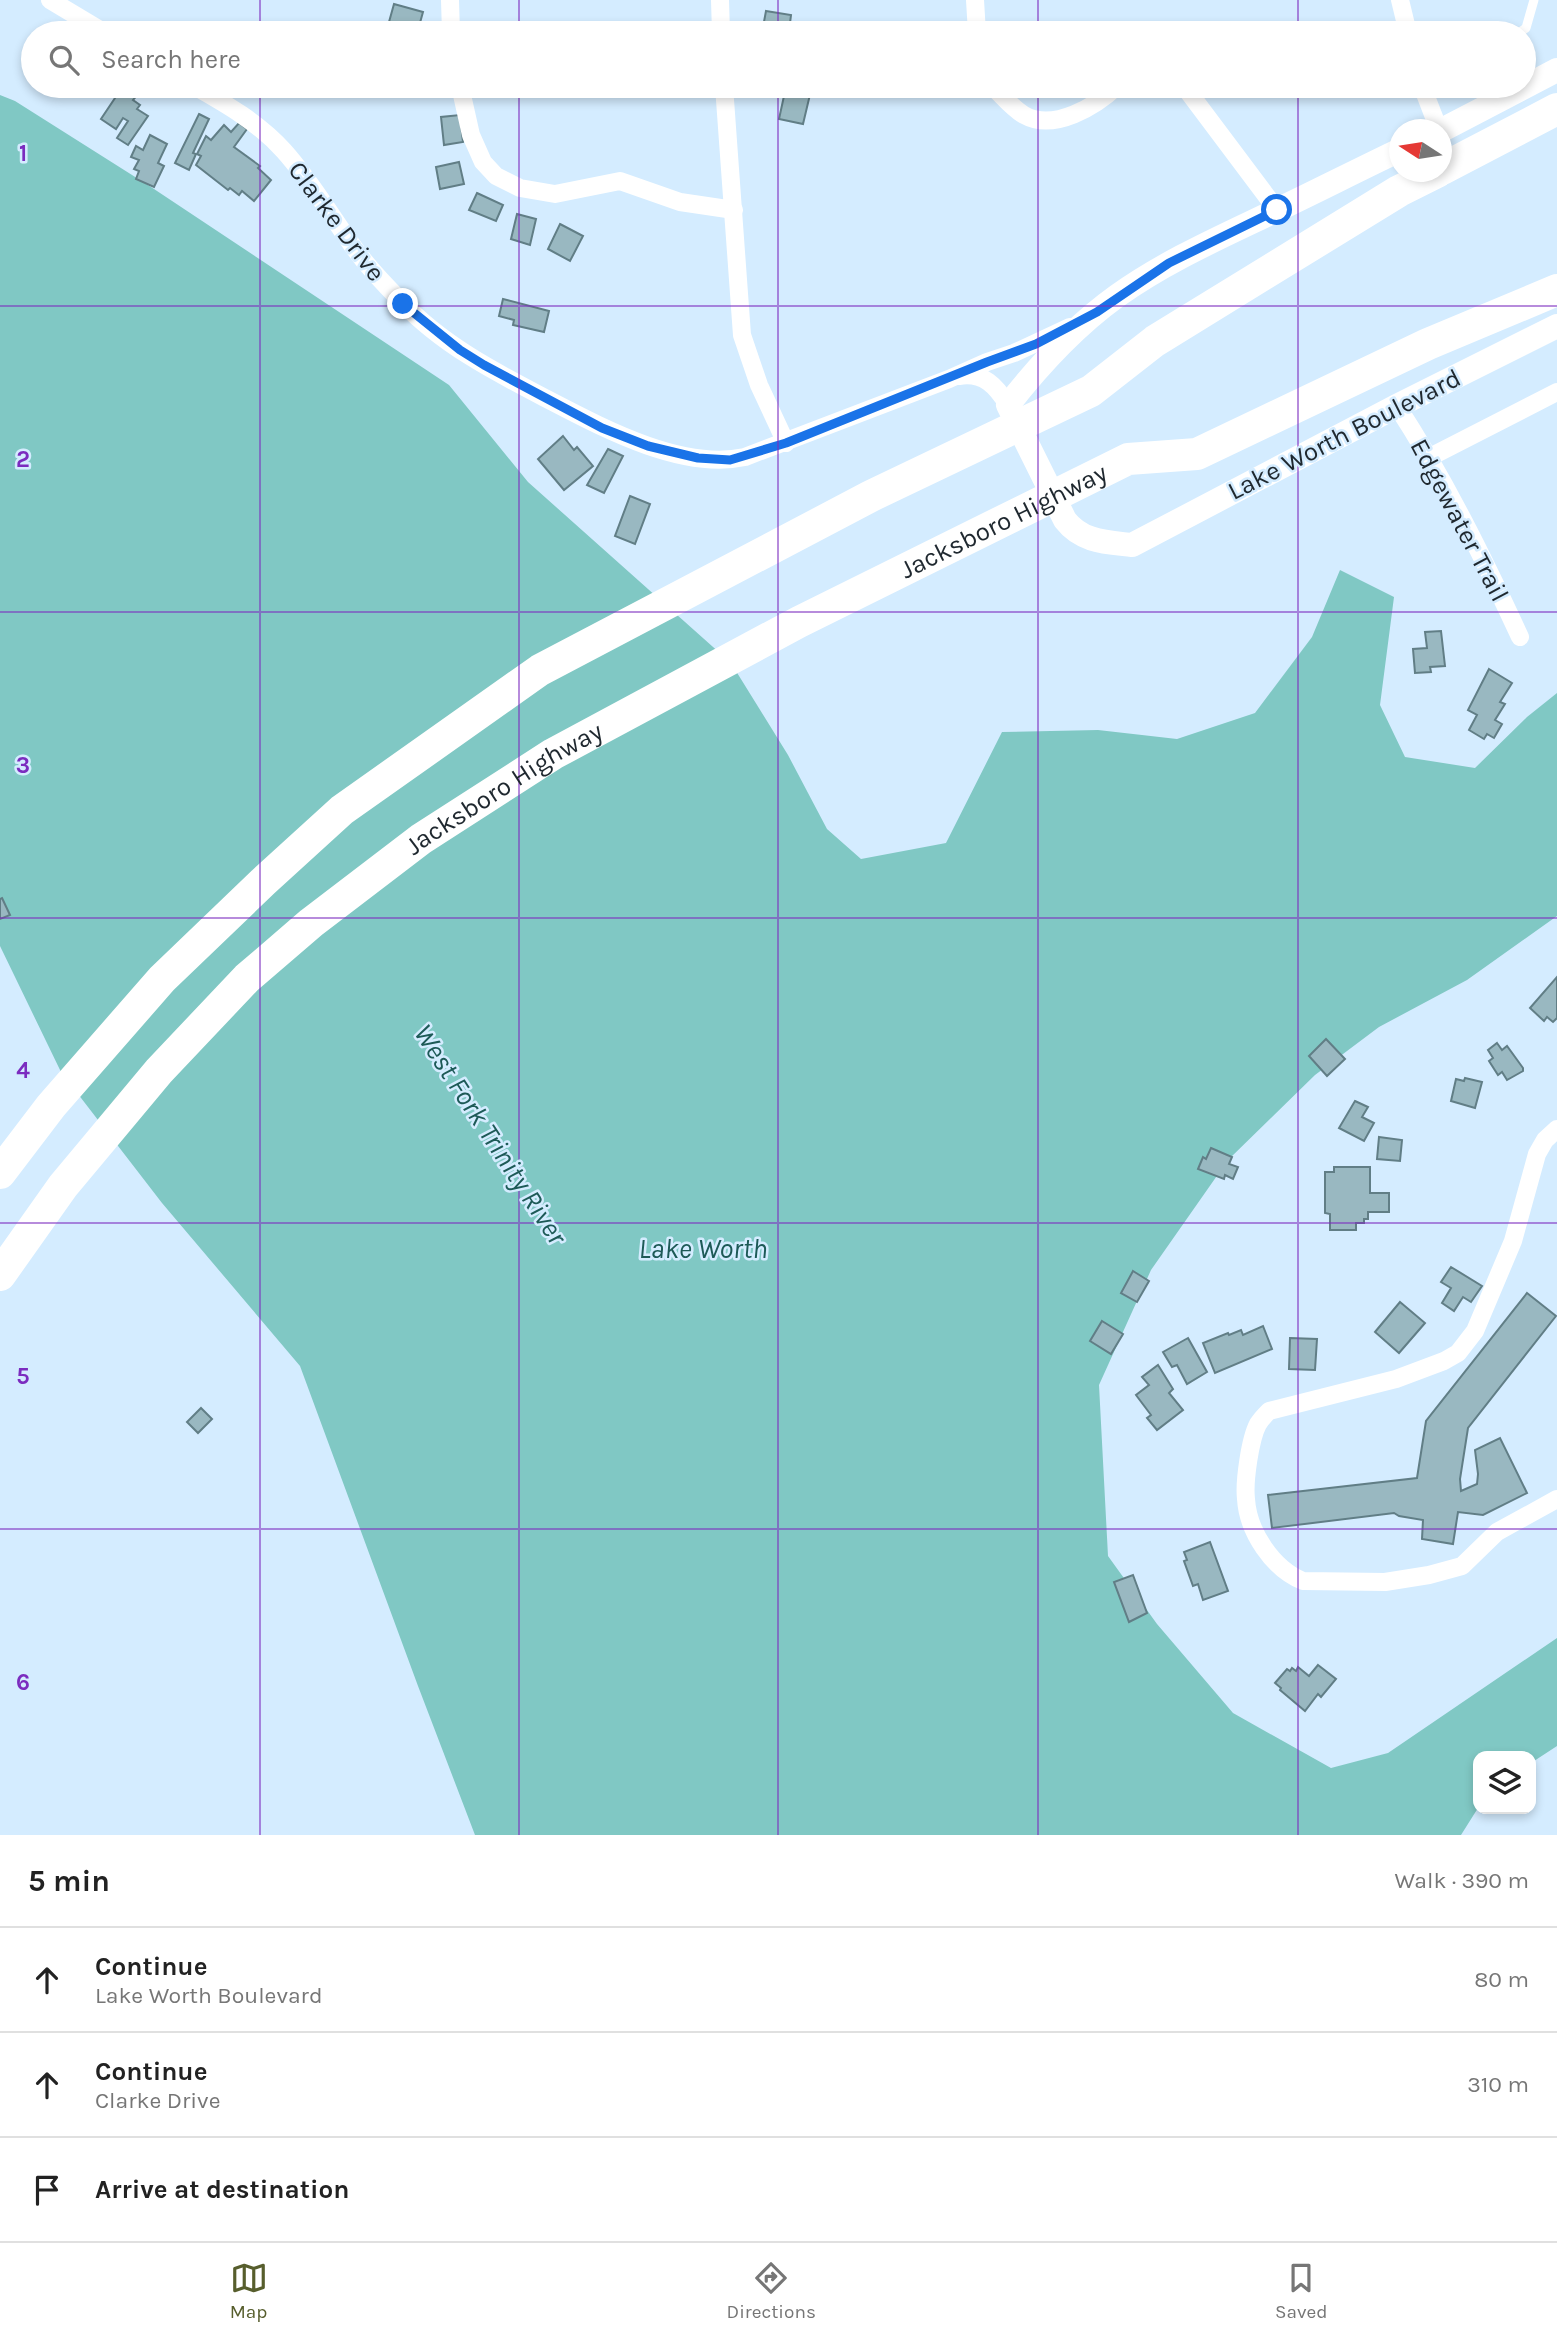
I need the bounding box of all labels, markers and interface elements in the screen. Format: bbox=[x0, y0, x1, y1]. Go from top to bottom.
search box bbox=[21, 21, 1536, 98]
icon: search bbox=[45, 41, 83, 79]
text: Search here bbox=[101, 44, 241, 75]
north arrow bbox=[1389, 119, 1452, 182]
text: 1 bbox=[19, 140, 27, 167]
street label: Clarke Drive bbox=[282, 155, 392, 287]
route start bbox=[1261, 194, 1292, 225]
route end bbox=[387, 288, 418, 319]
street label: Lake Worth Boulevard bbox=[1223, 362, 1466, 507]
street label: Edgewater Trail bbox=[1404, 434, 1515, 607]
text: 2 bbox=[16, 446, 30, 473]
street label: Jacksboro Highway bbox=[895, 457, 1112, 585]
street label: Jacksboro Highway bbox=[399, 715, 608, 861]
text: 3 bbox=[16, 752, 30, 779]
water label: West Fork Trinity River bbox=[407, 1018, 575, 1252]
text: 4 bbox=[16, 1057, 30, 1084]
water label: Lake Worth bbox=[639, 1232, 767, 1265]
text: 5 bbox=[16, 1363, 30, 1390]
text: 6 bbox=[16, 1669, 30, 1696]
map controls bbox=[1473, 1751, 1536, 1814]
button: layers bbox=[1473, 1751, 1536, 1814]
text: 5 min bbox=[28, 1863, 110, 1899]
text: Walk · 390 m bbox=[1395, 1867, 1529, 1894]
text: Continue bbox=[95, 1951, 207, 1982]
icon: ahead bbox=[28, 1961, 66, 1999]
text: 80 m bbox=[1474, 1966, 1529, 1993]
text: Lake Worth Boulevard bbox=[95, 1982, 323, 2009]
text: Continue bbox=[95, 2056, 207, 2087]
icon: ahead bbox=[28, 2066, 66, 2104]
text: 310 m bbox=[1467, 2071, 1529, 2098]
text: Clarke Drive bbox=[95, 2087, 220, 2114]
icon: arrive bbox=[28, 2171, 66, 2209]
text: Arrive at destination bbox=[95, 2174, 349, 2205]
tab: Map bbox=[230, 2259, 268, 2323]
tab: Directions bbox=[727, 2259, 816, 2323]
tab: Saved bbox=[1275, 2259, 1327, 2323]

